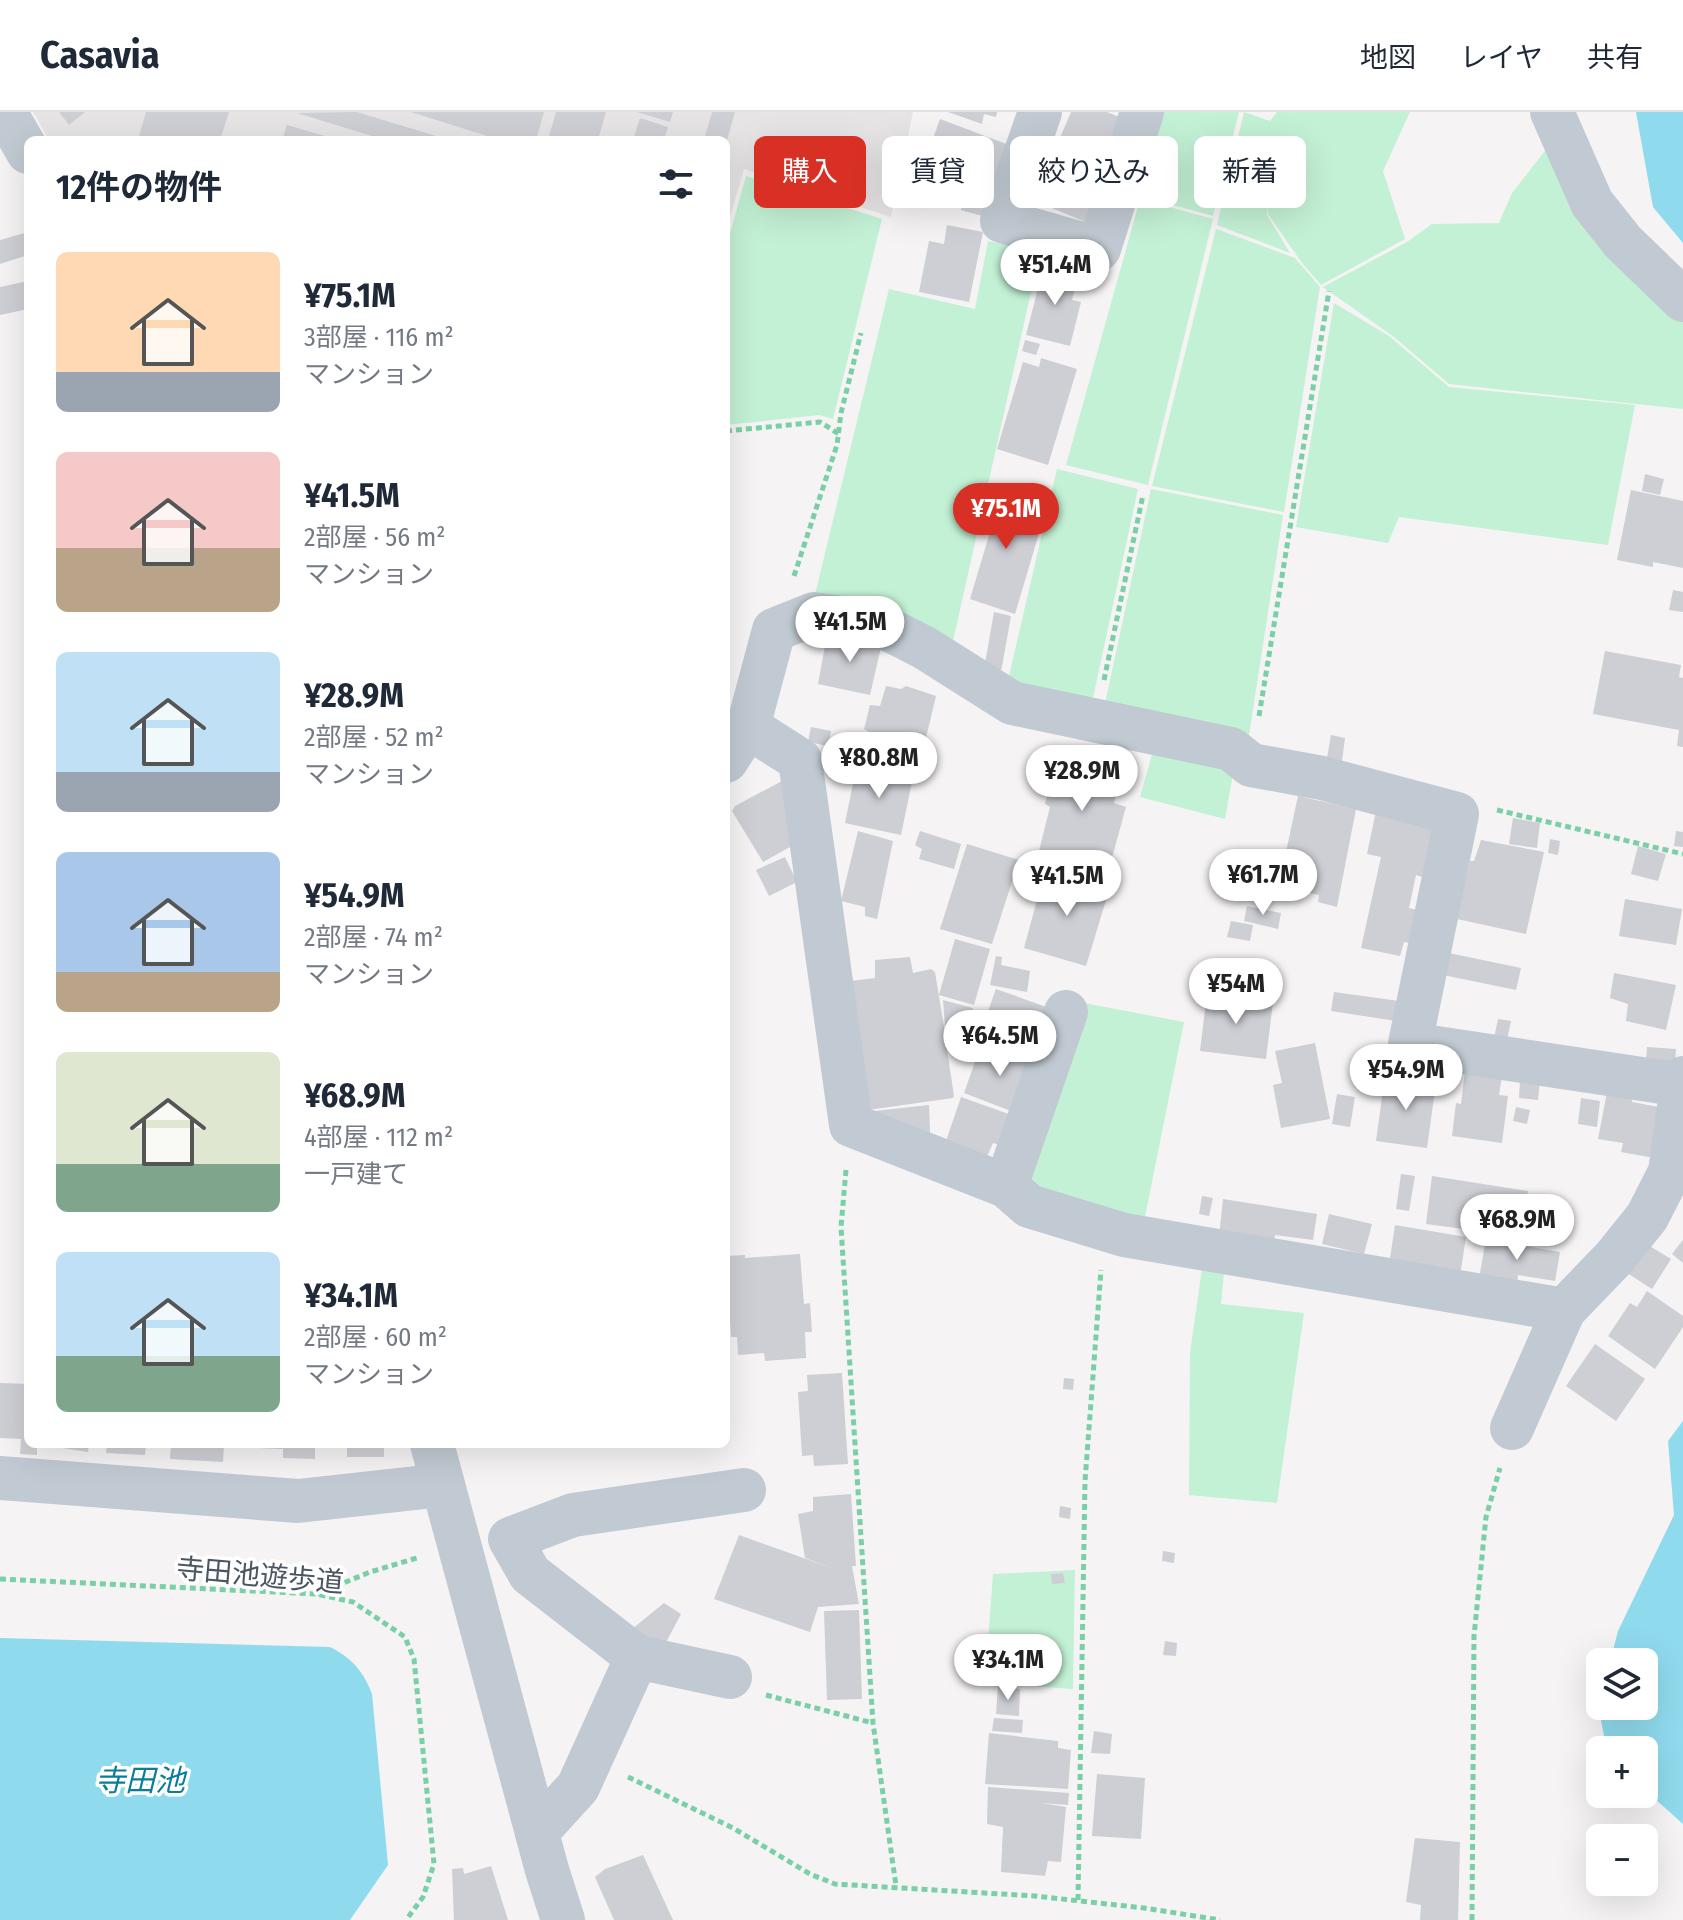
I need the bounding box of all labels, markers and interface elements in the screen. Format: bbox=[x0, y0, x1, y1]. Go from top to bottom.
text: Casavia bbox=[40, 32, 160, 78]
text: 地図 bbox=[1360, 41, 1416, 74]
text: レイヤ bbox=[1460, 41, 1543, 74]
text: 共有 bbox=[1587, 41, 1643, 74]
chip: 購入 bbox=[754, 136, 866, 208]
chip: 賃貸 bbox=[882, 136, 994, 208]
chip: 絞り込み bbox=[1010, 136, 1178, 208]
chip: 新着 bbox=[1194, 136, 1306, 208]
icon: filters bbox=[654, 162, 698, 206]
text: 12件の物件 bbox=[56, 167, 222, 208]
pin: ¥51.4M bbox=[990, 239, 1120, 307]
text: ¥51.4M bbox=[1018, 249, 1092, 280]
text: ¥75.1M bbox=[304, 275, 396, 316]
icon: home bbox=[120, 284, 216, 380]
text: 3部屋 · 116 m² bbox=[304, 322, 454, 353]
text: マンション bbox=[304, 359, 434, 390]
text: ¥41.5M bbox=[304, 475, 400, 516]
pin: ¥75.1M bbox=[941, 483, 1071, 551]
icon: home bbox=[120, 484, 216, 580]
text: ¥75.1M bbox=[971, 493, 1041, 524]
text: 2部屋 · 56 m² bbox=[304, 522, 445, 553]
text: マンション bbox=[304, 559, 434, 590]
pin: ¥41.5M bbox=[785, 596, 915, 664]
text: ¥41.5M bbox=[813, 606, 887, 637]
text: ¥28.9M bbox=[304, 675, 404, 716]
icon: home bbox=[120, 684, 216, 780]
text: 2部屋 · 52 m² bbox=[304, 722, 444, 753]
pin: ¥80.8M bbox=[814, 732, 944, 800]
text: ¥80.8M bbox=[839, 742, 919, 773]
pin: ¥28.9M bbox=[1017, 745, 1147, 813]
text: ¥28.9M bbox=[1044, 755, 1120, 786]
text: マンション bbox=[304, 759, 434, 790]
pin: ¥61.7M bbox=[1198, 849, 1328, 917]
pin: ¥41.5M bbox=[1002, 850, 1132, 918]
text: ¥61.7M bbox=[1227, 859, 1299, 890]
text: ¥41.5M bbox=[1030, 860, 1104, 891]
text: ¥54.9M bbox=[304, 875, 405, 916]
icon: home bbox=[120, 884, 216, 980]
text: 2部屋 · 74 m² bbox=[304, 922, 443, 953]
pin: ¥54M bbox=[1189, 958, 1283, 1026]
text: マンション bbox=[304, 959, 434, 990]
text: ¥54M bbox=[1207, 968, 1265, 999]
pin: ¥64.5M bbox=[935, 1010, 1065, 1078]
text: ¥64.5M bbox=[961, 1020, 1039, 1051]
pin: ¥54.9M bbox=[1341, 1044, 1471, 1112]
text: ¥54.9M bbox=[1368, 1054, 1444, 1085]
text: ¥68.9M bbox=[304, 1075, 405, 1116]
icon: home bbox=[120, 1084, 216, 1180]
text: 4部屋 · 112 m² bbox=[304, 1122, 453, 1153]
text: 一戸建て bbox=[304, 1159, 408, 1190]
pin: ¥68.9M bbox=[1452, 1194, 1582, 1262]
text: ¥68.9M bbox=[1478, 1204, 1556, 1235]
text: ¥34.1M bbox=[304, 1275, 398, 1316]
icon: home bbox=[120, 1284, 216, 1380]
text: 2部屋 · 60 m² bbox=[304, 1322, 447, 1353]
text: マンション bbox=[304, 1359, 434, 1390]
street label: 寺田池遊歩道 bbox=[175, 1552, 345, 1599]
pin: ¥34.1M bbox=[943, 1634, 1073, 1702]
text: ¥34.1M bbox=[972, 1644, 1044, 1675]
map controls bbox=[1586, 1648, 1658, 1896]
button: layers bbox=[1586, 1648, 1658, 1720]
button: + bbox=[1586, 1736, 1658, 1808]
water label: 寺田池 bbox=[95, 1763, 188, 1799]
button: − bbox=[1586, 1824, 1658, 1896]

